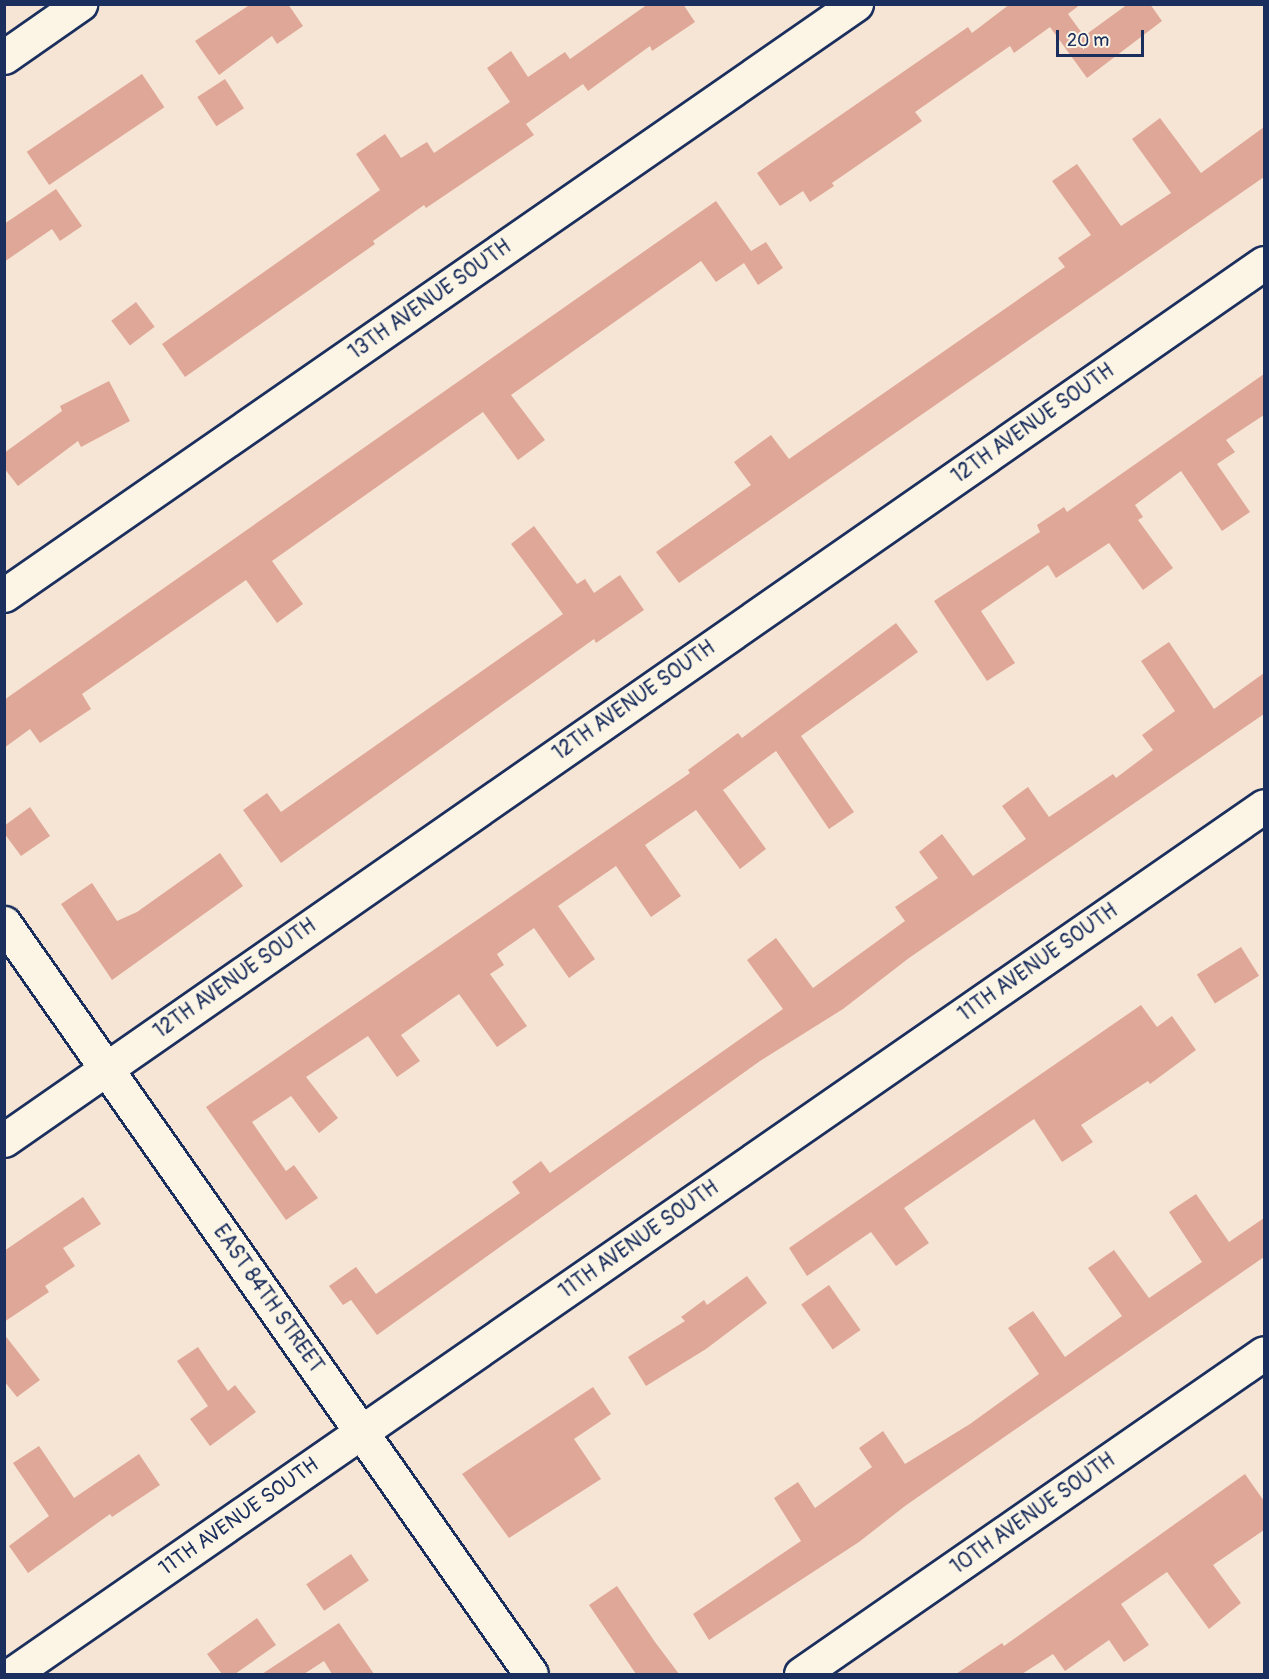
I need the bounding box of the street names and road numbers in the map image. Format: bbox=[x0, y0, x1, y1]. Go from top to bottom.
street label: 13TH AVENUE SOUTH bbox=[344, 235, 516, 365]
street label: 12TH AVENUE SOUTH bbox=[947, 359, 1119, 489]
street label: 12TH AVENUE SOUTH bbox=[548, 636, 720, 766]
street label: 11TH AVENUE SOUTH bbox=[953, 899, 1123, 1027]
street label: 12TH AVENUE SOUTH bbox=[149, 914, 321, 1044]
street label: 11TH AVENUE SOUTH bbox=[554, 1176, 724, 1304]
street label: EAST 84TH STREET bbox=[208, 1220, 328, 1378]
street label: 10TH AVENUE SOUTH bbox=[946, 1448, 1120, 1580]
street label: 11TH AVENUE SOUTH bbox=[154, 1453, 324, 1581]

